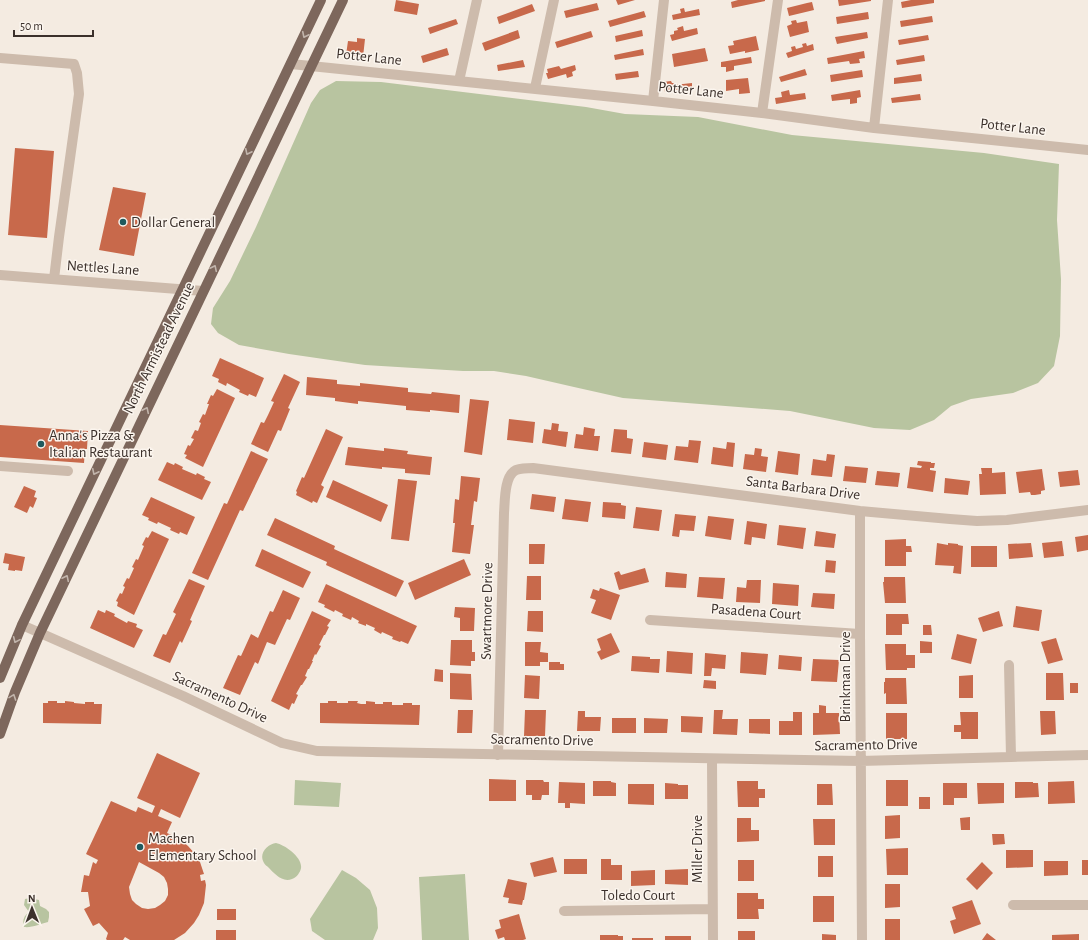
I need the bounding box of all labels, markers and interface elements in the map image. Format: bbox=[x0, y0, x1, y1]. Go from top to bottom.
scale bar bbox=[14, 12, 93, 38]
text: 50 m bbox=[20, 20, 43, 32]
one-way arrow bbox=[302, 31, 309, 38]
street label: Potter Lane bbox=[335, 46, 403, 68]
street label: Potter Lane bbox=[657, 79, 725, 101]
street label: Potter Lane bbox=[979, 116, 1047, 138]
one-way arrow bbox=[245, 148, 253, 156]
place label: Dollar General bbox=[131, 215, 215, 230]
marker: Dollar General bbox=[118, 217, 128, 227]
street label: Nettles Lane bbox=[66, 258, 140, 278]
one-way arrow bbox=[209, 265, 217, 272]
street label: North Armistead Avenue bbox=[121, 280, 197, 416]
one-way arrow bbox=[141, 407, 149, 415]
place label: Anna's Pizza & Italian Restaurant bbox=[49, 428, 153, 460]
marker: Anna's Pizza & Italian Restaurant bbox=[36, 439, 46, 449]
one-way arrow bbox=[92, 467, 100, 475]
street label: Santa Barbara Drive bbox=[745, 474, 861, 502]
street label: Swartmore Drive bbox=[479, 562, 495, 660]
one-way arrow bbox=[61, 575, 69, 583]
street label: Pasadena Court bbox=[710, 601, 802, 623]
street label: Brinkman Drive bbox=[838, 631, 853, 723]
one-way arrow bbox=[13, 635, 21, 643]
street label: Sacramento Drive bbox=[170, 668, 270, 726]
one-way arrow bbox=[9, 694, 17, 701]
street label: Sacramento Drive bbox=[490, 732, 594, 748]
street label: Sacramento Drive bbox=[814, 737, 918, 753]
street label: Miller Drive bbox=[690, 815, 705, 883]
place label: Machen Elementary School bbox=[148, 831, 257, 863]
marker: Machen Elementary School bbox=[135, 842, 145, 852]
north arrow bbox=[12, 888, 52, 928]
street label: Toledo Court bbox=[601, 888, 675, 903]
text: N bbox=[28, 893, 36, 904]

